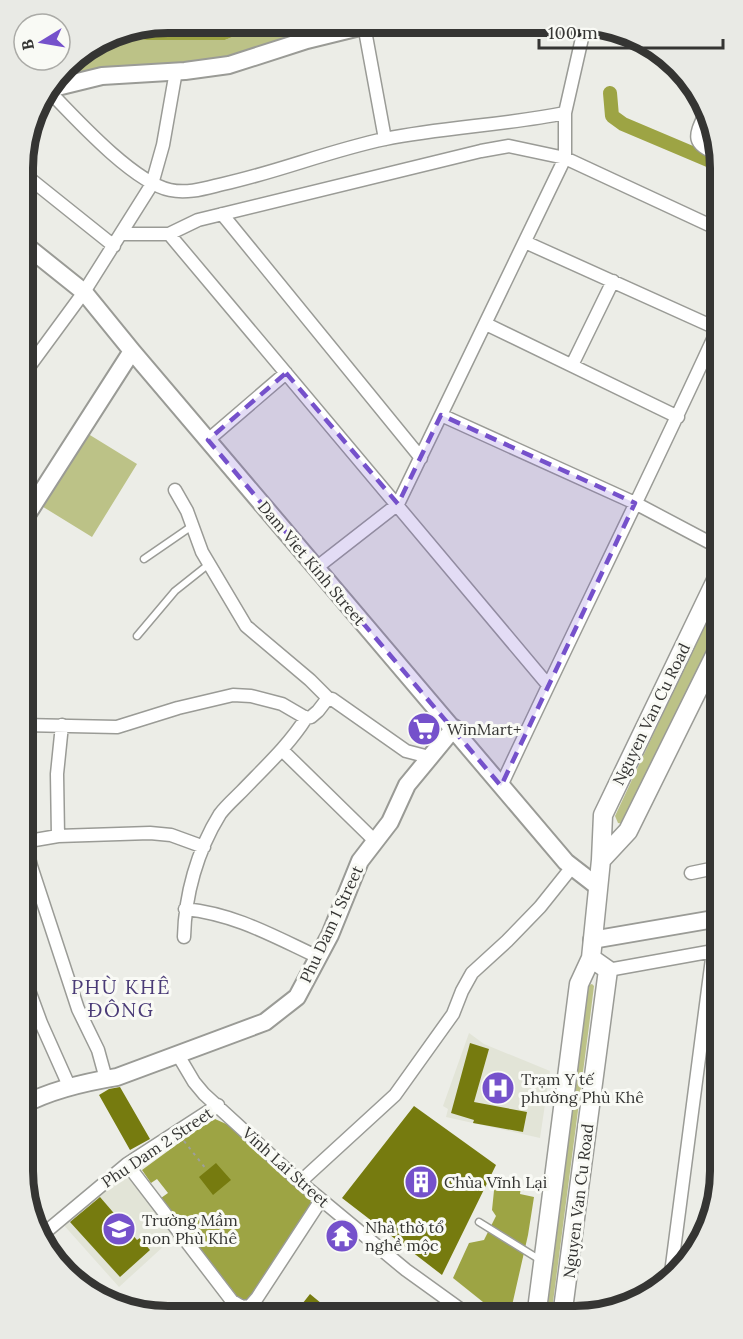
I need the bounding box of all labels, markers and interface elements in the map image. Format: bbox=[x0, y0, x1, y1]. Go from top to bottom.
north arrow bbox=[12, 12, 72, 72]
scale bar bbox=[539, 12, 724, 50]
text: 100 m bbox=[548, 21, 598, 44]
text: B bbox=[16, 37, 38, 52]
street label: Dam Viet Kinh Street bbox=[254, 497, 370, 630]
street label: Nguyen Van Cu Road bbox=[608, 639, 694, 788]
supermarket icon: WinMart+ bbox=[406, 711, 442, 747]
place label: WinMart+ bbox=[447, 719, 522, 739]
street label: Phu Dam 1 Street bbox=[295, 862, 367, 986]
district label: PHÙ KHÊ ĐÔNG bbox=[71, 974, 171, 1022]
place label: Trạm Y tế phường Phù Khê bbox=[521, 1069, 644, 1107]
hospital icon: Trạm Y tế phường Phù Khê bbox=[480, 1070, 516, 1106]
street label: Phu Dam 2 Street bbox=[98, 1102, 217, 1192]
street label: Vinh Lai Street bbox=[238, 1122, 334, 1212]
street label: Nguyen Van Cu Road bbox=[559, 1122, 597, 1279]
building icon: Chùa Vĩnh Lại bbox=[403, 1164, 439, 1200]
place label: Chùa Vĩnh Lại bbox=[444, 1172, 547, 1192]
place label: Trường Mầm non Phù Khê bbox=[142, 1210, 238, 1248]
school or university icon: Trường Mầm non Phù Khê bbox=[101, 1211, 137, 1247]
place label: Nhà thờ tổ nghề mộc bbox=[365, 1217, 444, 1255]
temple icon: Nhà thờ tổ nghề mộc bbox=[324, 1218, 360, 1254]

